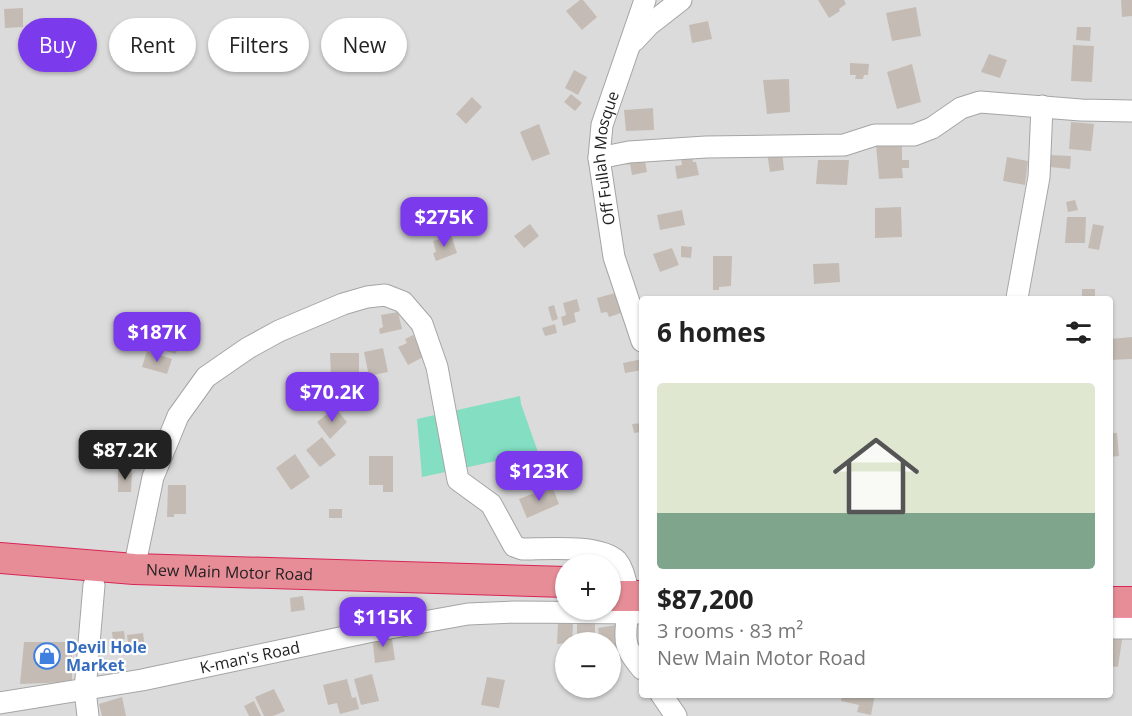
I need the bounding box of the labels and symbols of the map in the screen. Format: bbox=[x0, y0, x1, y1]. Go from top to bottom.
street label: Off Fullah Mosque bbox=[587, 88, 624, 227]
pin: $275K bbox=[402, 197, 486, 248]
pin: $187K bbox=[115, 312, 199, 363]
pin: $70.2K bbox=[283, 372, 381, 423]
pin: $87.2K bbox=[76, 430, 174, 481]
pin: $123K bbox=[497, 451, 581, 502]
street label: New Main Motor Road bbox=[146, 558, 313, 585]
pin: $115K bbox=[341, 597, 425, 648]
place label: Devil Hole Market bbox=[66, 636, 147, 676]
street label: K-man's Road bbox=[198, 636, 302, 678]
shop icon: Devil Hole Market bbox=[32, 641, 62, 671]

